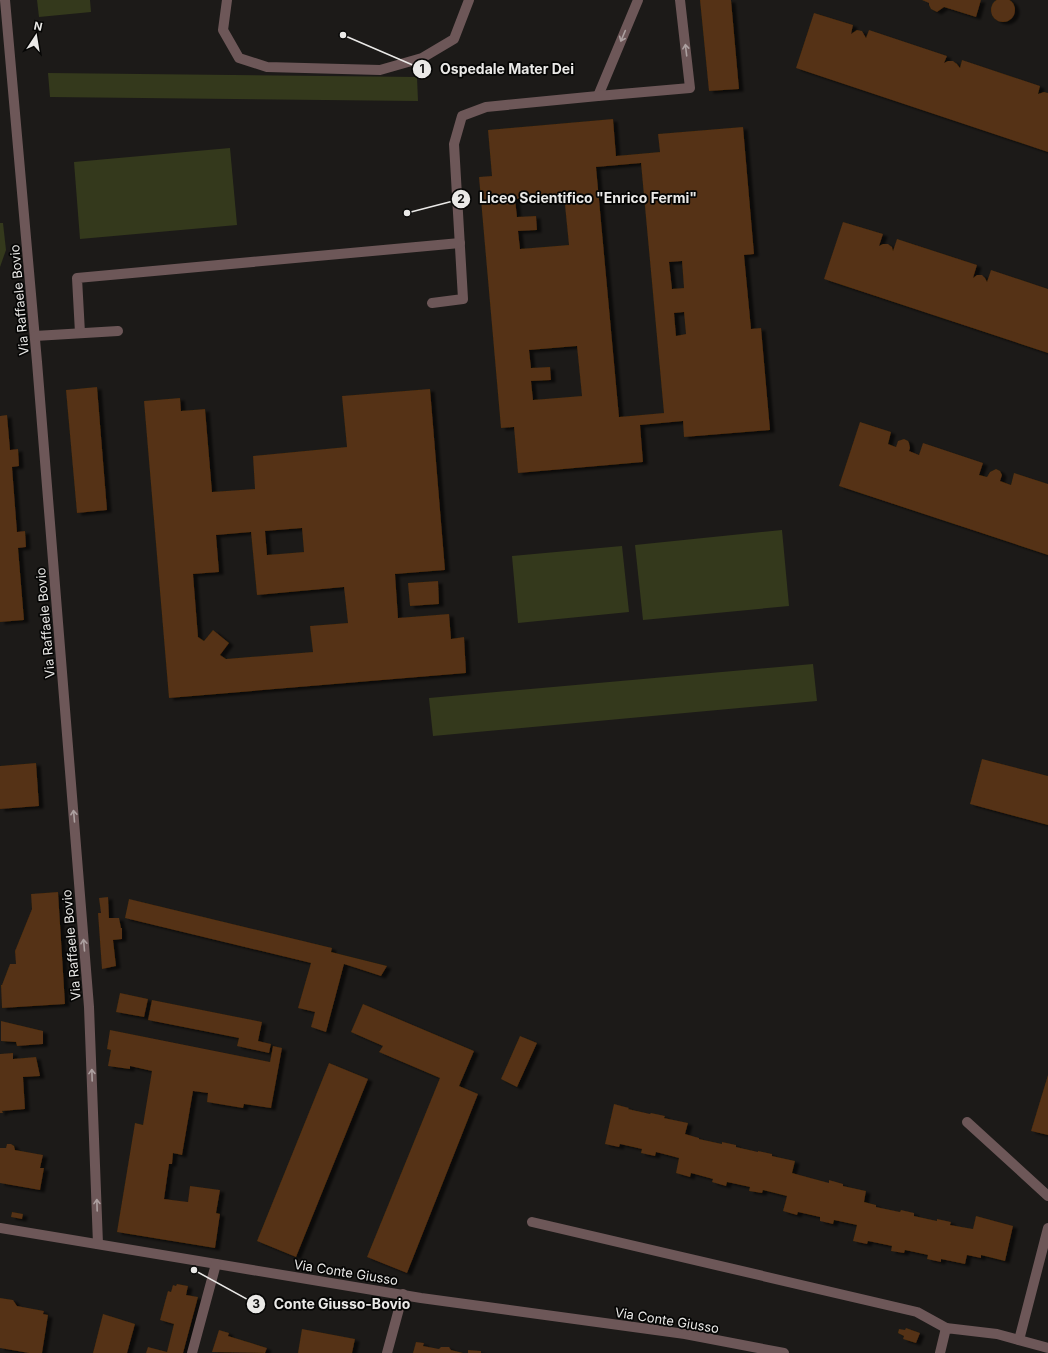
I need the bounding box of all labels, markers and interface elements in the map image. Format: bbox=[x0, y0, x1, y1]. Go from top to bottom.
north arrow bbox=[16, 16, 56, 56]
text: N bbox=[33, 18, 44, 34]
one-way arrow bbox=[619, 30, 626, 42]
one-way arrow bbox=[682, 44, 690, 57]
callout: Ospedale Mater Dei bbox=[412, 56, 582, 82]
text: Ospedale Mater Dei bbox=[440, 60, 574, 77]
text: 1 bbox=[419, 61, 425, 76]
callout: Liceo Scientifico "Enrico Fermi" bbox=[451, 186, 705, 212]
text: Liceo Scientifico "Enrico Fermi" bbox=[479, 189, 697, 206]
text: 2 bbox=[457, 191, 465, 206]
street label: Via Raffaele Bovio bbox=[6, 244, 32, 356]
street label: Via Raffaele Bovio bbox=[32, 567, 58, 679]
one-way arrow bbox=[70, 810, 78, 823]
street label: Via Raffaele Bovio bbox=[58, 889, 84, 1001]
one-way arrow bbox=[81, 939, 88, 952]
one-way arrow bbox=[88, 1069, 96, 1082]
one-way arrow bbox=[93, 1199, 100, 1212]
street label: Via Conte Giusso bbox=[293, 1256, 400, 1288]
callout: Conte Giusso-Bovio bbox=[246, 1291, 418, 1317]
text: Conte Giusso-Bovio bbox=[274, 1295, 411, 1312]
text: 3 bbox=[252, 1296, 260, 1311]
street label: Via Conte Giusso bbox=[614, 1304, 721, 1336]

